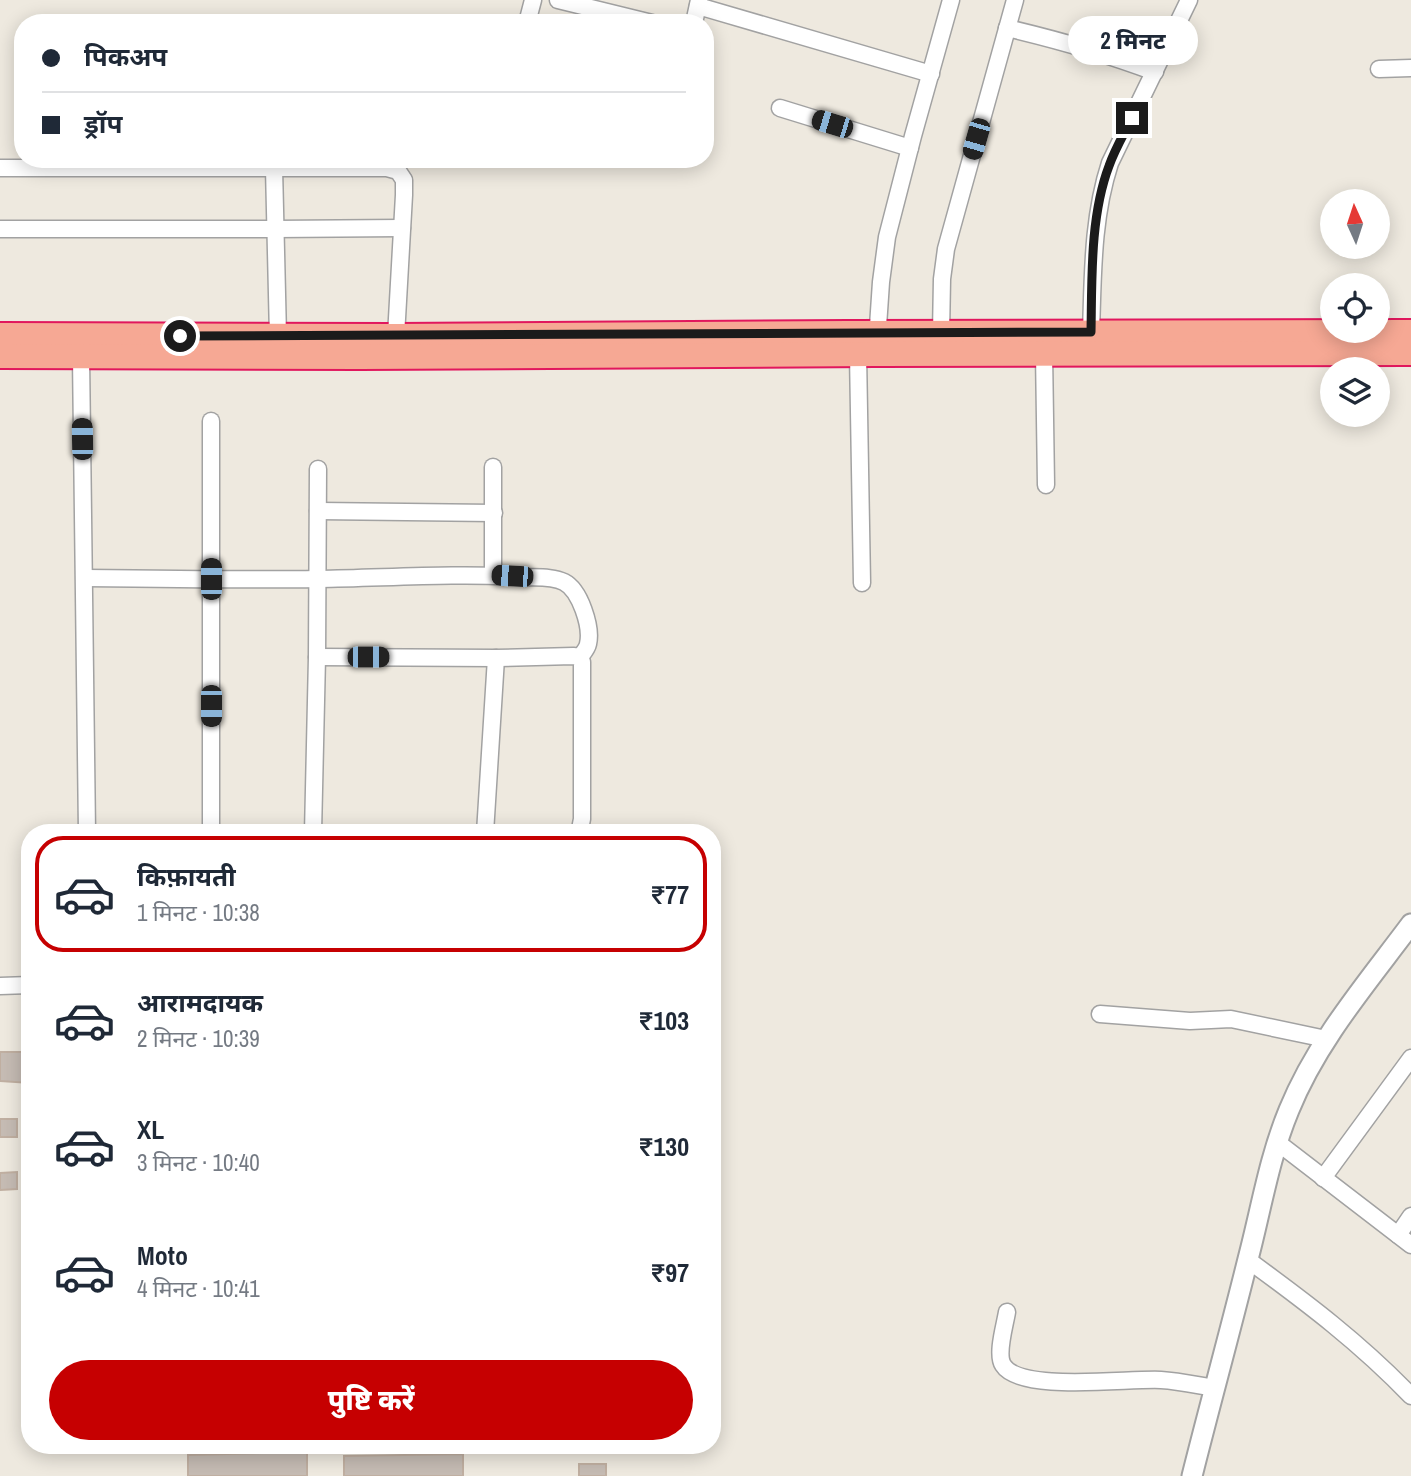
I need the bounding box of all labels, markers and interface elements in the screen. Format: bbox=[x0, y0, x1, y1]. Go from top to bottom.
callout: 2 मिनट bbox=[1067, 17, 1197, 66]
text: 2 मिनट bbox=[1100, 25, 1166, 56]
text: पिकअप bbox=[84, 39, 167, 74]
route end bbox=[1116, 102, 1148, 134]
text: ड्रॉप bbox=[84, 106, 122, 141]
car bbox=[809, 108, 856, 140]
car bbox=[961, 116, 992, 162]
north arrow bbox=[1320, 189, 1390, 259]
map controls bbox=[1320, 189, 1390, 427]
button: locate bbox=[1320, 273, 1390, 343]
route start bbox=[164, 320, 196, 352]
button: layers bbox=[1320, 357, 1390, 427]
car bbox=[72, 418, 93, 460]
car bbox=[201, 558, 222, 600]
car bbox=[491, 564, 534, 588]
car bbox=[348, 647, 390, 668]
car bbox=[201, 685, 222, 727]
text: किफ़ायती bbox=[137, 859, 236, 894]
icon: car bbox=[53, 863, 116, 926]
text: ₹77 bbox=[650, 877, 689, 912]
text: 1 मिनट · 10:38 bbox=[137, 897, 260, 928]
text: आरामदायक bbox=[137, 985, 263, 1020]
icon: car bbox=[53, 989, 116, 1052]
text: ₹103 bbox=[638, 1003, 689, 1038]
text: 2 मिनट · 10:39 bbox=[137, 1023, 260, 1054]
text: XL bbox=[137, 1112, 164, 1147]
icon: car bbox=[53, 1115, 116, 1178]
text: ₹130 bbox=[638, 1129, 689, 1164]
text: 3 मिनट · 10:40 bbox=[137, 1147, 260, 1178]
text: Moto bbox=[137, 1238, 188, 1273]
icon: car bbox=[53, 1241, 116, 1304]
text: ₹97 bbox=[650, 1255, 689, 1290]
text: 4 मिनट · 10:41 bbox=[137, 1273, 260, 1304]
button: पुष्टि करें bbox=[49, 1360, 693, 1440]

